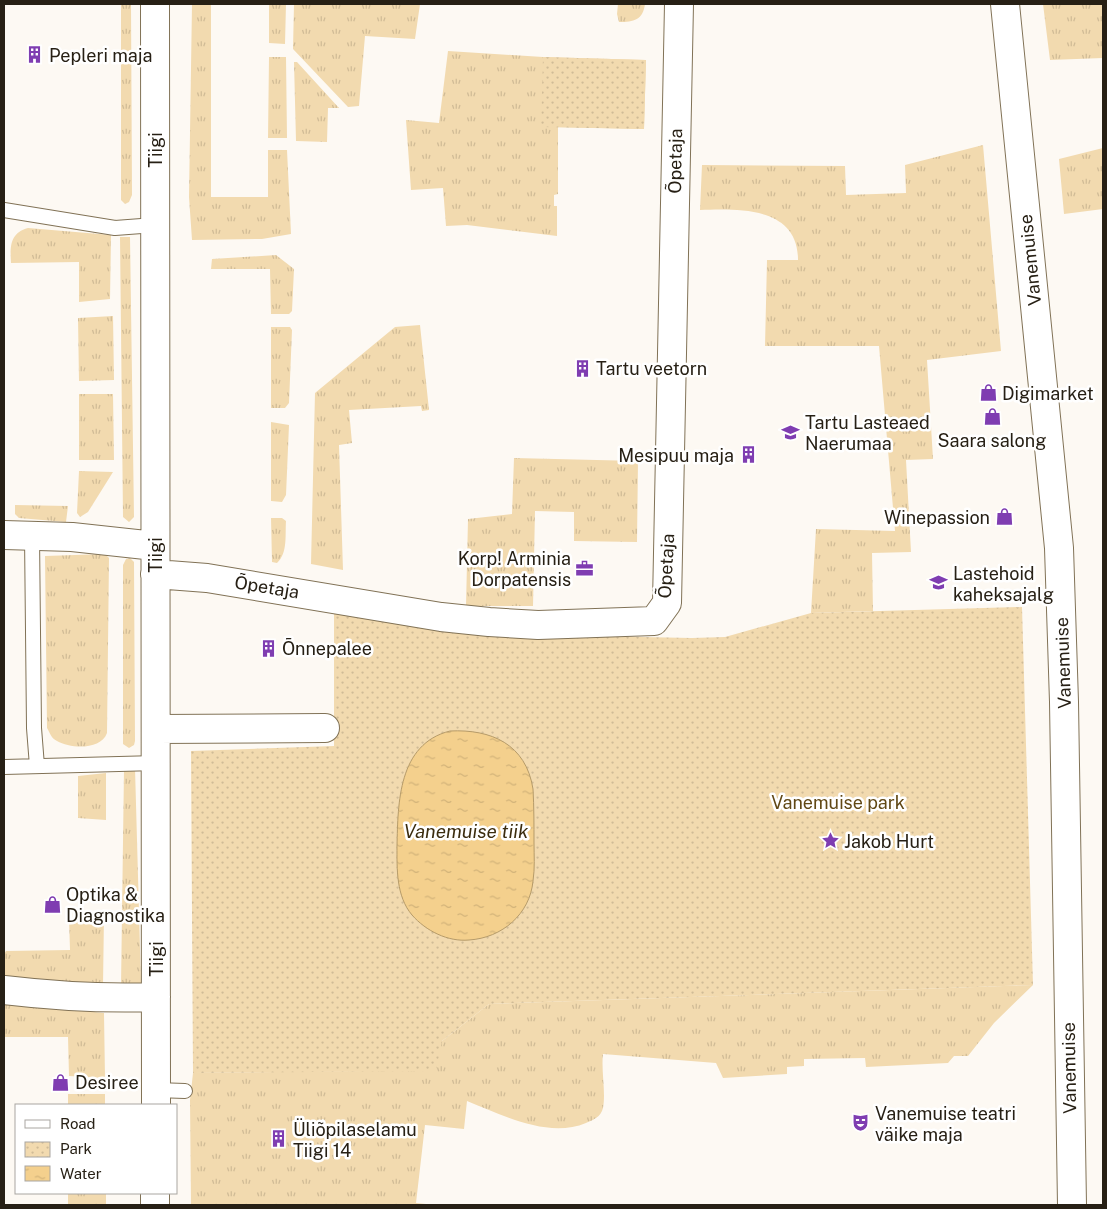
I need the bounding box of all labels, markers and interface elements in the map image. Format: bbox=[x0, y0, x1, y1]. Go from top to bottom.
building icon: Pepleri maja bbox=[25, 45, 45, 65]
place label: Pepleri maja bbox=[49, 45, 152, 66]
street label: Õpetaja bbox=[663, 128, 686, 194]
street label: Tiigi bbox=[145, 132, 166, 168]
street label: Vanemuise bbox=[1015, 213, 1045, 307]
building icon: Tartu veetorn bbox=[572, 358, 592, 378]
place label: Tartu veetorn bbox=[596, 358, 707, 379]
shop icon: Digimarket bbox=[978, 383, 998, 403]
place label: Digimarket bbox=[1002, 383, 1094, 404]
shop icon: Saara salong bbox=[982, 407, 1002, 427]
place label: Tartu Lasteaed Naerumaa bbox=[805, 412, 930, 454]
school or university icon: Tartu Lasteaed Naerumaa bbox=[781, 422, 801, 442]
place label: Saara salong bbox=[938, 430, 1046, 451]
place label: Mesipuu maja bbox=[618, 445, 734, 466]
building icon: Mesipuu maja bbox=[738, 445, 758, 465]
place label: Winepassion bbox=[884, 507, 990, 528]
shop icon: Winepassion bbox=[994, 507, 1014, 527]
street label: Õpetaja bbox=[653, 533, 678, 599]
street label: Tiigi bbox=[145, 537, 166, 573]
place label: Korp! Arminia Dorpatensis bbox=[458, 548, 571, 590]
office icon: Korp! Arminia Dorpatensis bbox=[575, 558, 595, 578]
place label: Lastehoid kaheksajalg bbox=[953, 563, 1054, 605]
street label: Õpetaja bbox=[233, 571, 301, 602]
school or university icon: Lastehoid kaheksajalg bbox=[929, 573, 949, 593]
street label: Vanemuise bbox=[1051, 617, 1075, 709]
place label: Õnnepalee bbox=[282, 637, 372, 659]
building icon: Õnnepalee bbox=[258, 638, 278, 658]
park label: Vanemuise park bbox=[771, 792, 905, 813]
water label: Vanemuise tiik bbox=[404, 820, 529, 842]
place icon: Jakob Hurt bbox=[820, 831, 840, 851]
place label: Jakob Hurt bbox=[844, 831, 934, 852]
place label: Optika & Diagnostika bbox=[66, 884, 165, 926]
shop icon: Optika & Diagnostika bbox=[42, 894, 62, 914]
street label: Tiigi bbox=[146, 941, 167, 977]
street label: Vanemuise bbox=[1058, 1022, 1080, 1114]
shop icon: Desiree bbox=[51, 1072, 71, 1092]
place label: Desiree bbox=[75, 1072, 139, 1093]
place label: Vanemuise teatri väike maja bbox=[875, 1103, 1016, 1145]
legend bbox=[15, 1104, 178, 1194]
theatre icon: Vanemuise teatri väike maja bbox=[851, 1113, 871, 1133]
text: Road bbox=[60, 1115, 96, 1132]
place label: Üliõpilaselamu Tiigi 14 bbox=[293, 1118, 417, 1161]
building icon: Üliõpilaselamu Tiigi 14 bbox=[269, 1129, 289, 1149]
text: Park bbox=[60, 1140, 92, 1157]
text: Water bbox=[60, 1165, 102, 1182]

